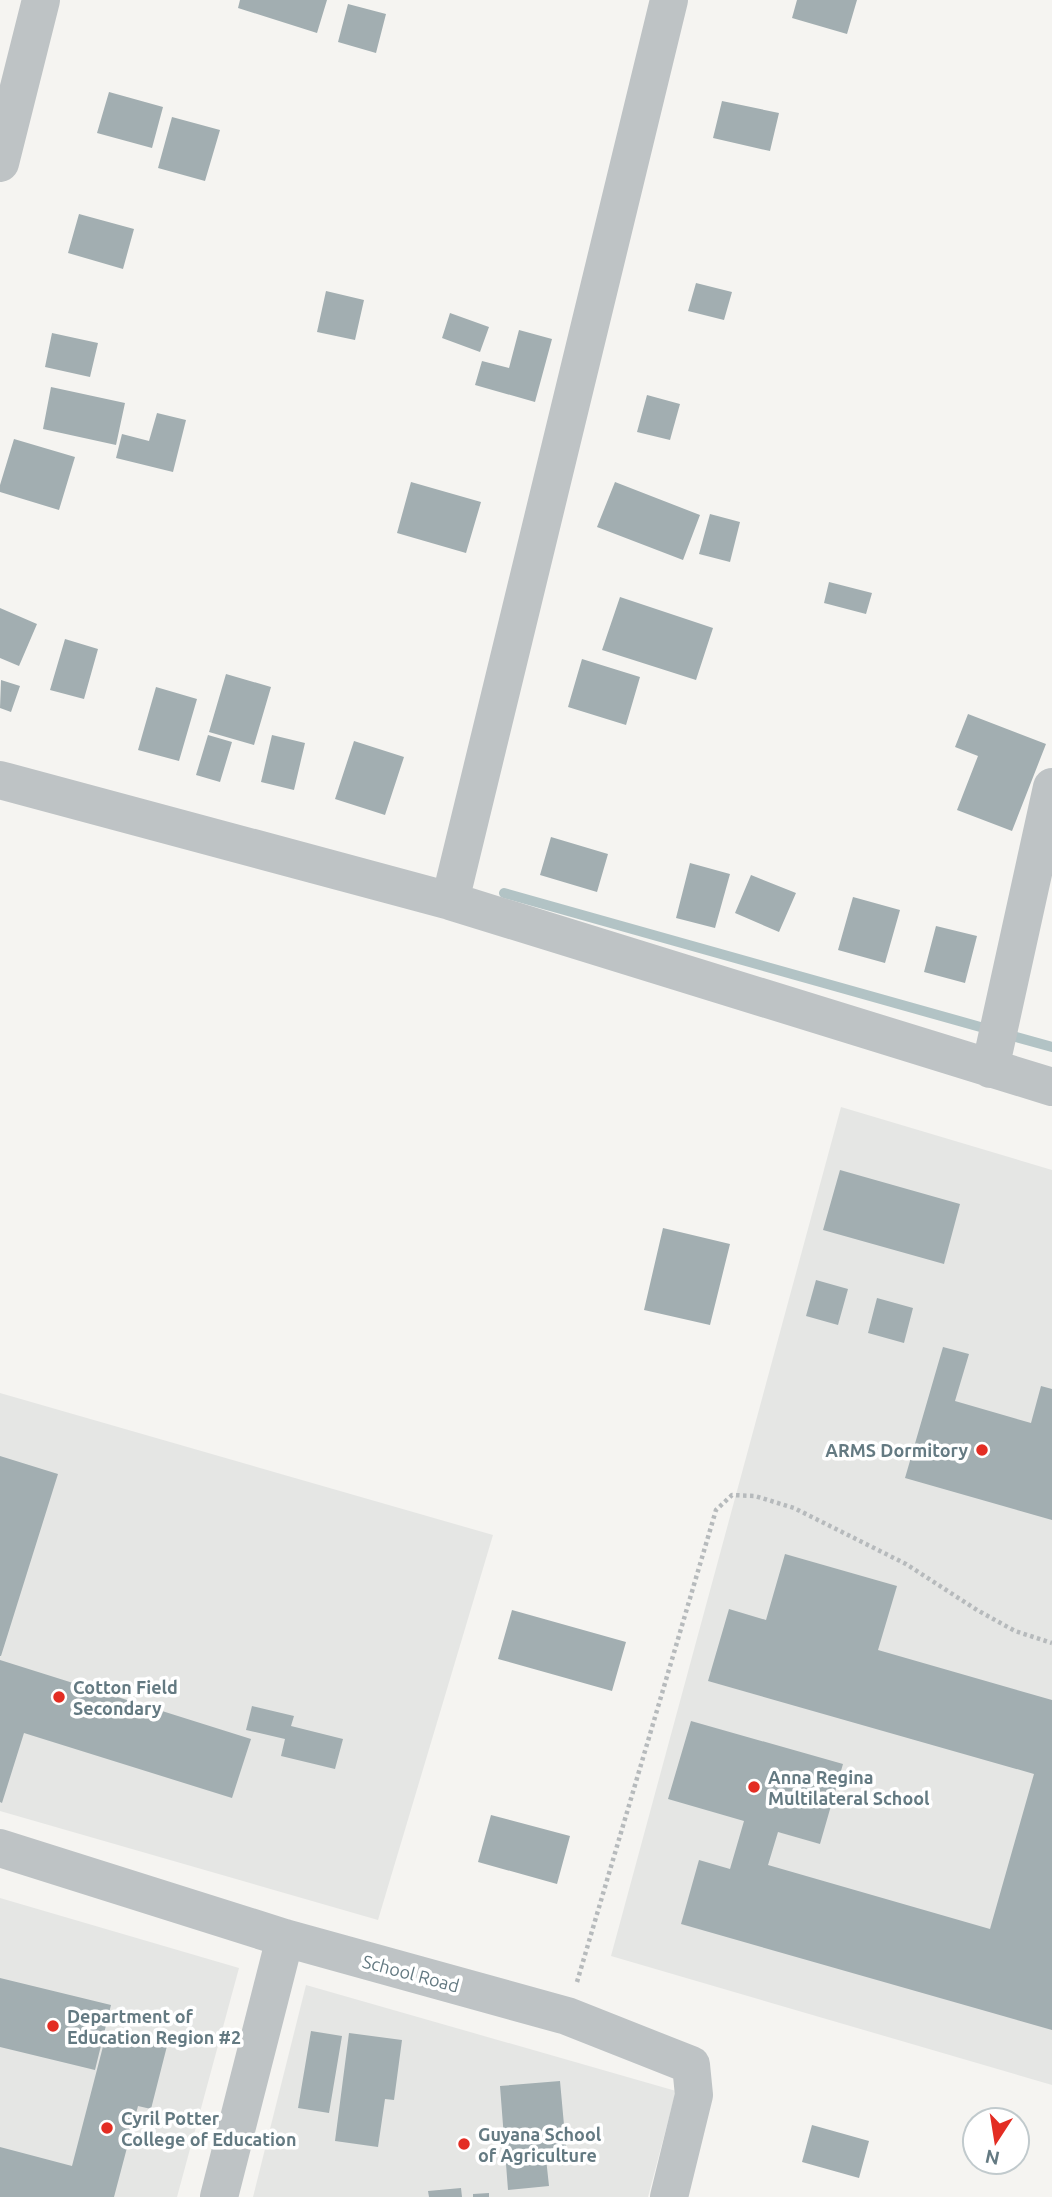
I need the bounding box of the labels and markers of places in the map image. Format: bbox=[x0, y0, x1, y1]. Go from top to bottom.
place label: ARMS Dormitory bbox=[825, 1440, 968, 1460]
marker: ARMS Dormitory bbox=[974, 1442, 990, 1458]
place label: Cotton Field Secondary bbox=[73, 1677, 178, 1718]
marker: Cotton Field Secondary bbox=[51, 1689, 67, 1705]
place label: Anna Regina Multilateral School bbox=[768, 1767, 930, 1808]
marker: Anna Regina Multilateral School bbox=[746, 1779, 762, 1795]
place label: Department of Education Region #2 bbox=[67, 2006, 241, 2047]
marker: Department of Education Region #2 bbox=[45, 2018, 61, 2034]
place label: Cyril Potter College of Education bbox=[121, 2108, 296, 2149]
marker: Cyril Potter College of Education bbox=[99, 2120, 115, 2136]
place label: Guyana School of Agriculture bbox=[478, 2124, 602, 2165]
marker: Guyana School of Agriculture bbox=[456, 2136, 472, 2152]

